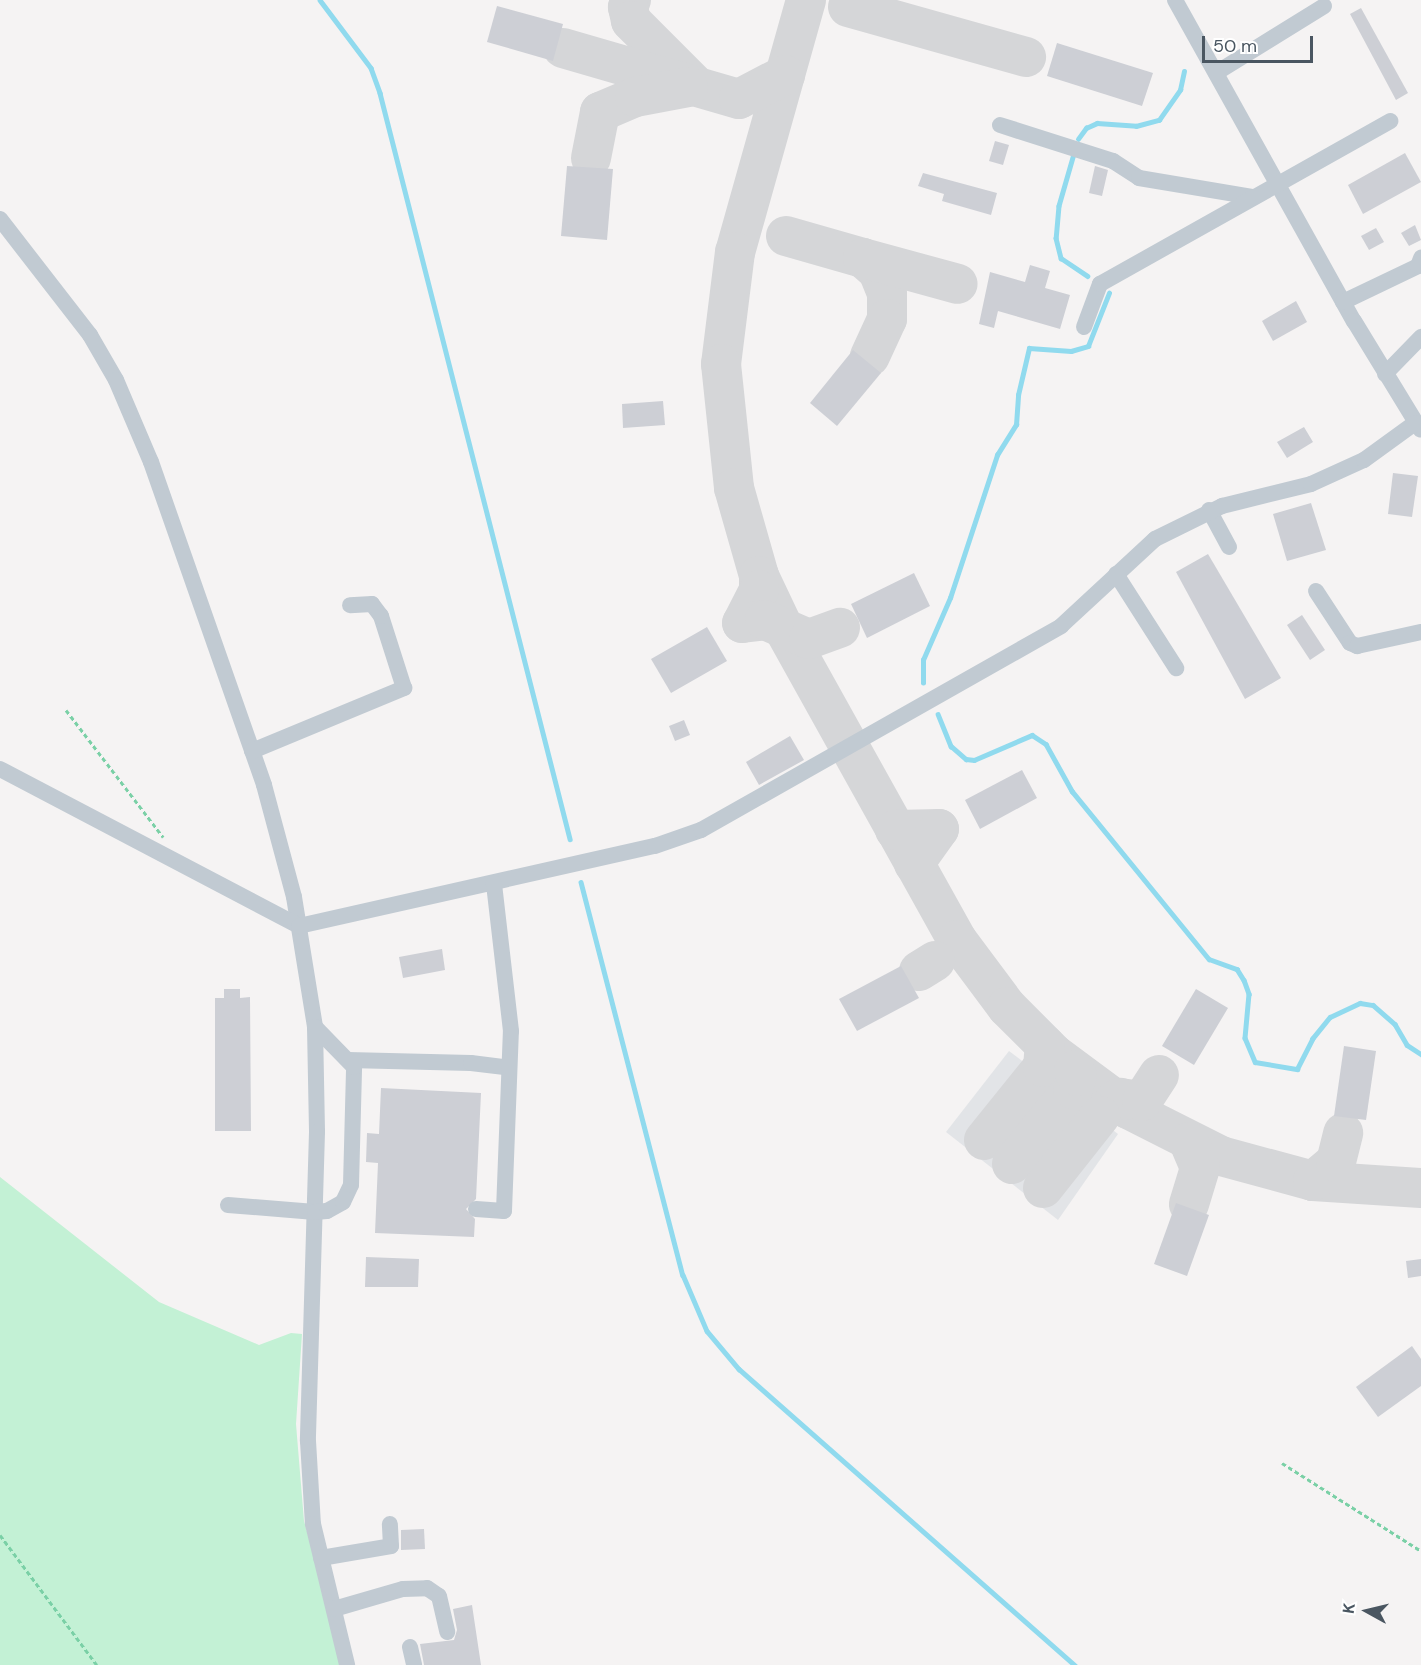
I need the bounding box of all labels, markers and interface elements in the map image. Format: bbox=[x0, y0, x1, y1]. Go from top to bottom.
scale bar bbox=[1205, 24, 1316, 62]
text: 50 m bbox=[1213, 34, 1257, 58]
north arrow bbox=[1337, 1581, 1397, 1641]
text: K bbox=[1338, 1602, 1360, 1615]

